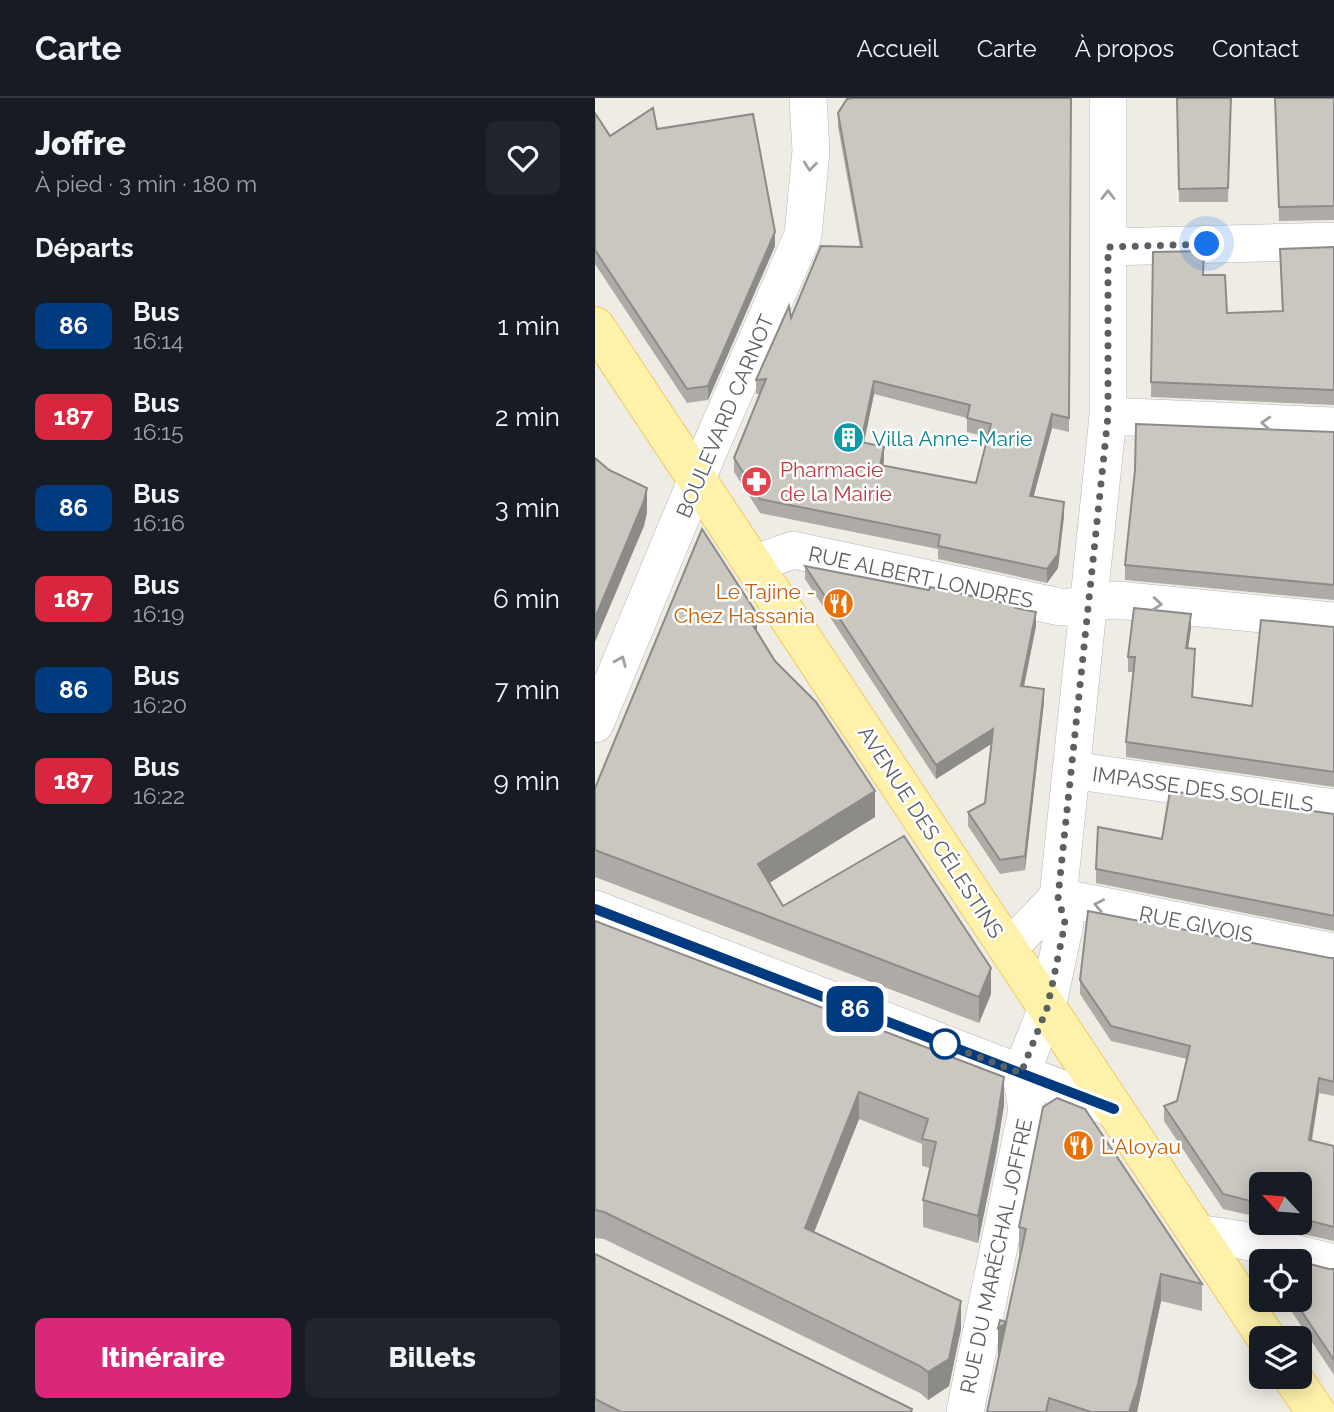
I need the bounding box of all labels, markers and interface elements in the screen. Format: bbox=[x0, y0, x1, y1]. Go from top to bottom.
text: Carte bbox=[35, 29, 122, 68]
text: Accueil bbox=[857, 34, 939, 63]
text: Carte bbox=[977, 34, 1037, 63]
text: À propos bbox=[1075, 34, 1174, 63]
text: Contact bbox=[1212, 34, 1299, 63]
button: heart bbox=[486, 121, 560, 195]
text: Joffre bbox=[35, 124, 126, 163]
one-way arrow bbox=[803, 161, 818, 172]
text: À pied · 3 min · 180 m bbox=[35, 170, 257, 197]
one-way arrow bbox=[1100, 189, 1116, 199]
your location bbox=[1189, 226, 1224, 261]
text: Départs bbox=[35, 233, 134, 263]
text: Bus bbox=[133, 297, 180, 327]
street label: BOULEVARD CARNOT bbox=[671, 310, 779, 521]
text: 86 bbox=[59, 311, 88, 340]
text: 1 min bbox=[498, 311, 560, 341]
text: 16:14 bbox=[133, 327, 183, 354]
text: Bus bbox=[133, 388, 180, 418]
text: 187 bbox=[54, 402, 93, 431]
text: 2 min bbox=[495, 402, 560, 432]
one-way arrow bbox=[1260, 416, 1271, 431]
text: 16:15 bbox=[133, 418, 183, 445]
building icon: Villa Anne-Marie bbox=[832, 421, 866, 455]
place label: Villa Anne-Marie bbox=[872, 426, 1032, 451]
place label: Pharmacie de la Mairie bbox=[780, 457, 892, 506]
pharmacy icon: Pharmacie de la Mairie bbox=[740, 464, 774, 498]
text: Bus bbox=[133, 479, 180, 509]
text: 86 bbox=[59, 493, 88, 522]
text: 3 min bbox=[495, 493, 560, 523]
text: 16:16 bbox=[133, 509, 185, 536]
street label: RUE ALBERT LONDRES bbox=[806, 541, 1036, 613]
text: Bus bbox=[133, 570, 180, 600]
place label: Le Tajine - Chez Hassania bbox=[674, 579, 815, 628]
text: 187 bbox=[54, 584, 93, 613]
text: 6 min bbox=[493, 584, 560, 614]
restaurant icon: Le Tajine - Chez Hassania bbox=[821, 586, 855, 620]
one-way arrow bbox=[1152, 596, 1163, 611]
text: 16:19 bbox=[133, 600, 184, 627]
one-way arrow bbox=[613, 656, 627, 668]
text: Bus bbox=[133, 661, 180, 691]
text: 86 bbox=[59, 675, 88, 704]
text: 7 min bbox=[495, 675, 560, 705]
text: 16:20 bbox=[133, 691, 187, 718]
street label: AVENUE DES CÉLESTINS bbox=[853, 721, 1009, 943]
text: Bus bbox=[133, 752, 180, 782]
street label: IMPASSE DES SOLEILS bbox=[1091, 761, 1315, 817]
text: 187 bbox=[54, 766, 93, 795]
text: 9 min bbox=[493, 766, 560, 796]
text: 16:22 bbox=[133, 782, 185, 809]
one-way arrow bbox=[1093, 898, 1105, 913]
street label: RUE GIVOIS bbox=[1137, 901, 1255, 947]
line badge: 86 bbox=[824, 986, 887, 1032]
text: 86 bbox=[840, 994, 870, 1023]
unlabelled marker bbox=[930, 1029, 960, 1059]
street label: RUE DU MARÉCHAL JOFFRE bbox=[955, 1116, 1037, 1396]
restaurant icon: L'Aloyau bbox=[1061, 1129, 1095, 1163]
place label: L'Aloyau bbox=[1101, 1134, 1181, 1159]
north arrow bbox=[1249, 1172, 1313, 1236]
map controls bbox=[1249, 1172, 1312, 1389]
button: locate bbox=[1249, 1249, 1312, 1312]
button: Itinéraire bbox=[35, 1318, 291, 1398]
button: Billets bbox=[305, 1318, 560, 1398]
button: layers bbox=[1249, 1326, 1312, 1389]

